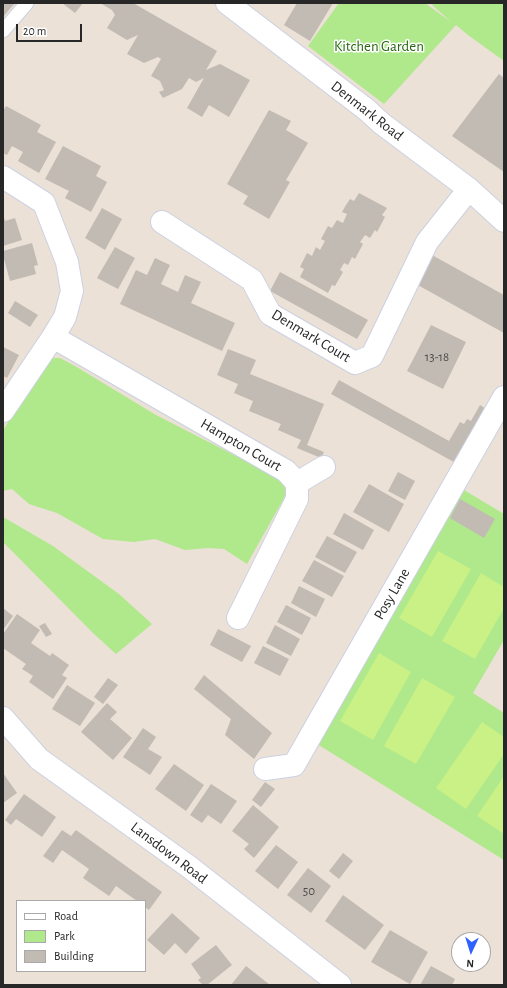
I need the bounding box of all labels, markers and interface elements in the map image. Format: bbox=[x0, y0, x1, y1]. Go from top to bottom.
scale bar bbox=[18, 16, 84, 42]
text: 20 m bbox=[23, 25, 46, 37]
park label: Kitchen Garden bbox=[334, 37, 424, 55]
street label: Denmark Road bbox=[327, 77, 407, 145]
street label: Denmark Court bbox=[268, 305, 354, 367]
house number: 13-18 bbox=[425, 349, 449, 365]
street label: Hampton Court bbox=[197, 415, 285, 475]
street label: Posy Lane bbox=[370, 565, 414, 623]
street label: Lansdown Road bbox=[127, 818, 211, 888]
house number: 50 bbox=[303, 883, 315, 899]
legend bbox=[16, 900, 146, 972]
text: Road bbox=[54, 910, 78, 922]
text: Park bbox=[54, 930, 75, 942]
north arrow bbox=[451, 932, 491, 972]
text: Building bbox=[54, 950, 94, 962]
text: N bbox=[466, 958, 474, 969]

